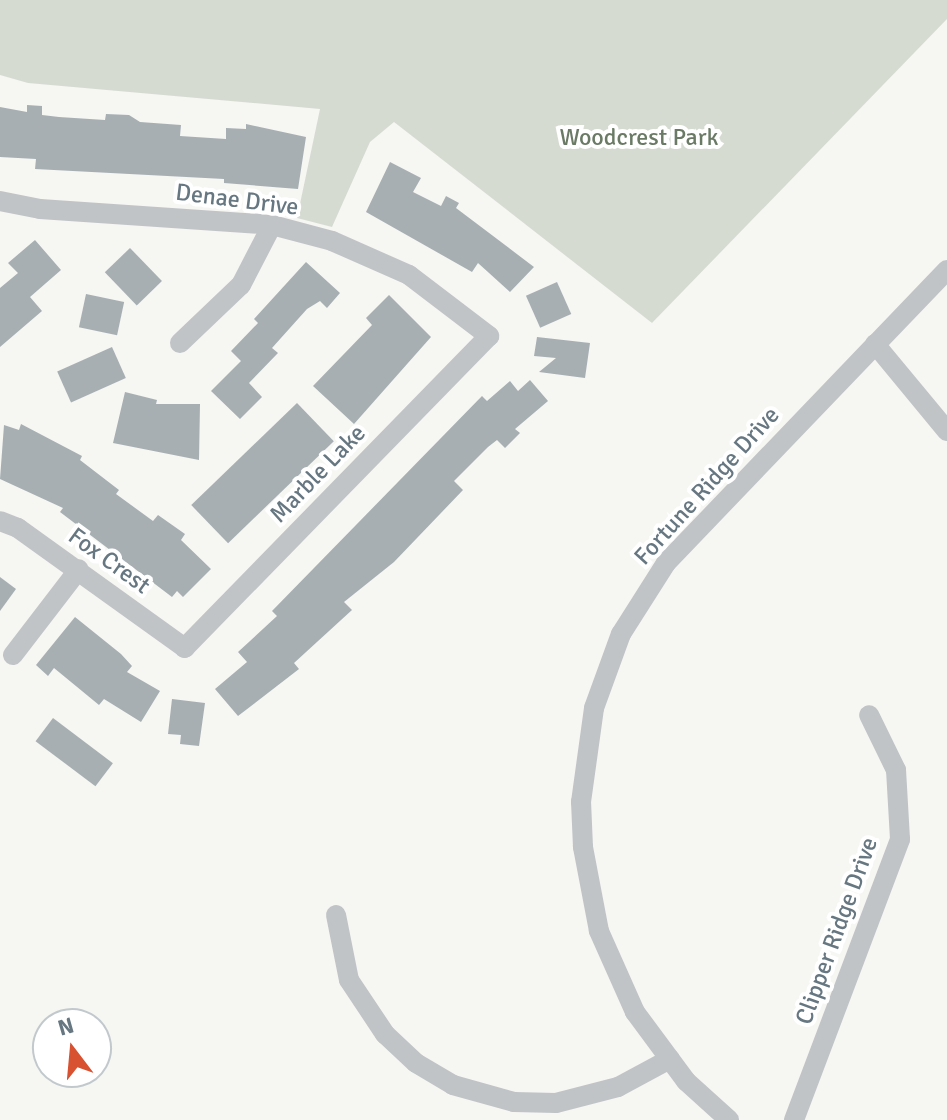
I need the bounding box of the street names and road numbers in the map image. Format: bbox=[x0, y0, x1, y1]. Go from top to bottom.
street label: Denae Drive bbox=[174, 178, 300, 222]
street label: Fortune Ridge Drive bbox=[628, 401, 786, 571]
street label: Marble Lake bbox=[264, 419, 372, 529]
street label: Fox Crest bbox=[63, 522, 155, 600]
street label: Clipper Ridge Drive bbox=[790, 834, 884, 1028]

